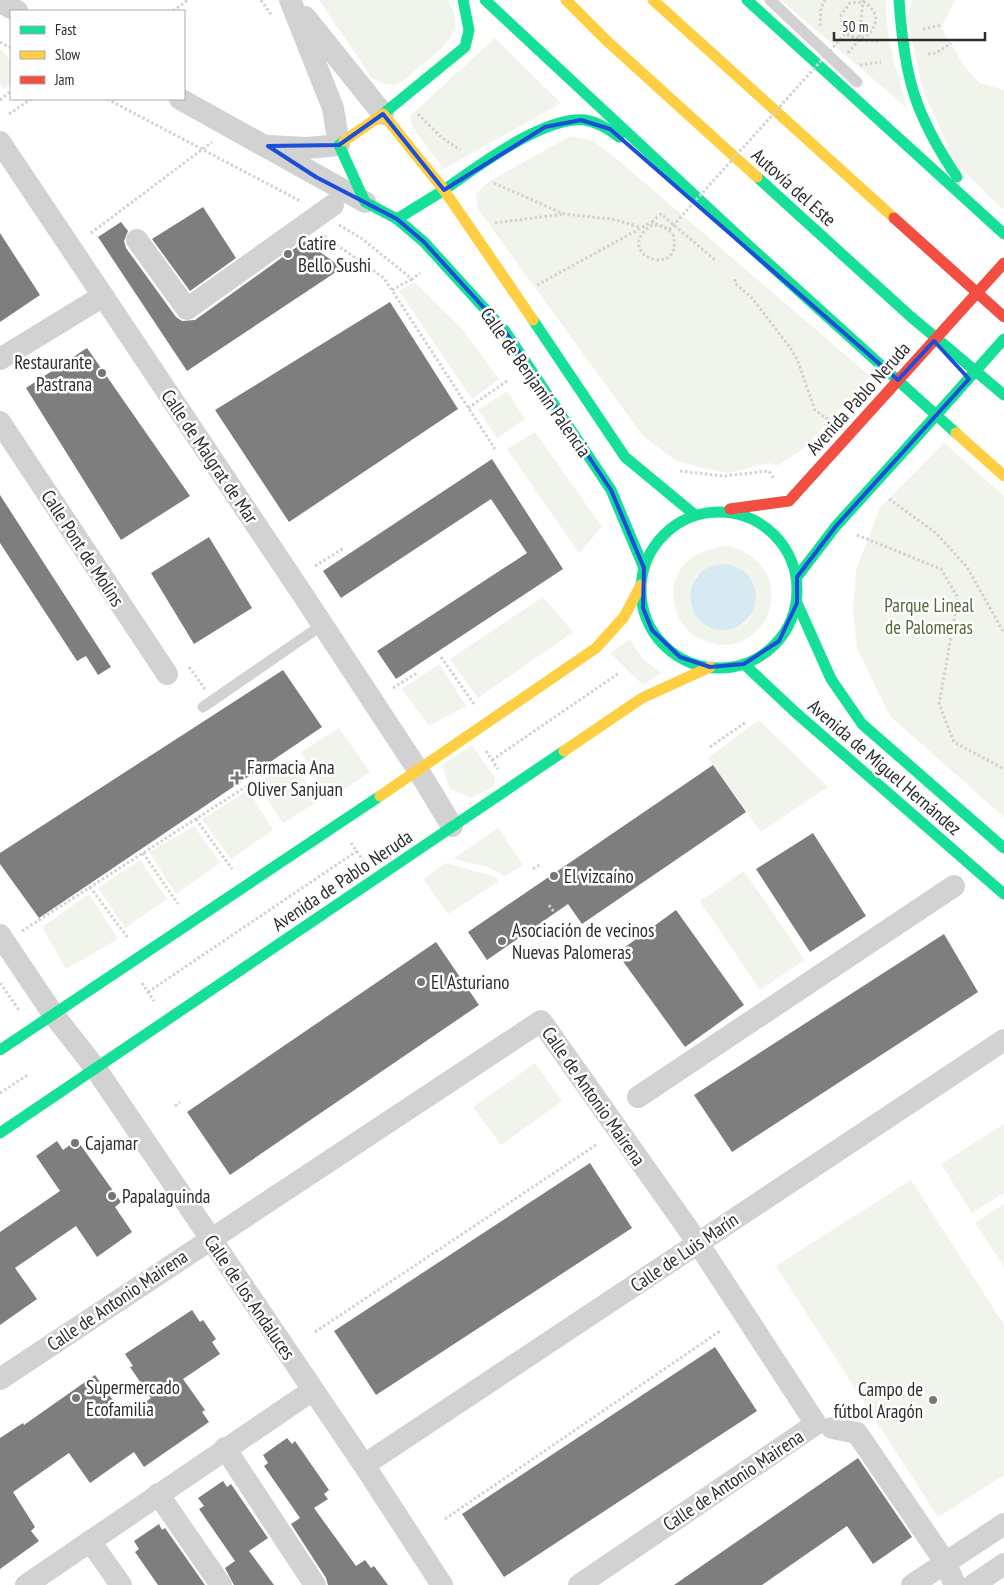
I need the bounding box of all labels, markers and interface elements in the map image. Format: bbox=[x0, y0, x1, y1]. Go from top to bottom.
legend bbox=[10, 10, 185, 100]
scale bar bbox=[834, 10, 985, 42]
text: 50 m bbox=[842, 17, 868, 36]
text: Fast bbox=[55, 20, 76, 39]
text: Slow bbox=[55, 45, 80, 64]
text: Jam bbox=[54, 70, 74, 89]
street label: Autovía del Este bbox=[747, 143, 841, 231]
place label: Catire Bello Sushi bbox=[298, 231, 371, 277]
marker: Catire Bello Sushi bbox=[282, 248, 294, 260]
street label: Calle de Benjamín Palencia bbox=[475, 302, 597, 462]
street label: Avenida Pablo Neruda bbox=[801, 337, 915, 459]
place label: Restaurante Pastrana bbox=[14, 350, 92, 396]
marker: Restaurante Pastrana bbox=[96, 367, 108, 379]
street label: Calle de Malgrat de Mar bbox=[156, 385, 264, 528]
street label: Calle Pont de Molins bbox=[36, 485, 130, 611]
park label: Parque Lineal de Palomeras bbox=[884, 593, 974, 639]
street label: Avenida de Miguel Hernández bbox=[803, 694, 967, 840]
place label: Farmacia Ana Oliver Sanjuan bbox=[247, 755, 343, 801]
marker: Farmacia Ana Oliver Sanjuan bbox=[231, 772, 243, 784]
street label: Avenida de Pablo Neruda bbox=[267, 824, 417, 936]
place label: El vizcaíno bbox=[564, 864, 634, 888]
marker: El vizcaíno bbox=[548, 870, 560, 882]
place label: Asociación de vecinos Nuevas Palomeras bbox=[512, 918, 655, 964]
marker: Asociación de vecinos Nuevas Palomeras bbox=[496, 935, 508, 947]
place label: El Asturiano bbox=[431, 970, 509, 994]
marker: El Asturiano bbox=[415, 976, 427, 988]
street label: Calle de Antonio Mairena bbox=[537, 1022, 651, 1170]
place label: Cajamar bbox=[85, 1131, 139, 1155]
marker: Cajamar bbox=[69, 1137, 81, 1149]
place label: Papalaguinda bbox=[122, 1184, 210, 1208]
marker: Papalaguinda bbox=[106, 1190, 118, 1202]
street label: Calle de Luis Marín bbox=[626, 1207, 742, 1297]
street label: Calle de los Andaluces bbox=[199, 1230, 301, 1364]
street label: Calle de Antonio Mairena bbox=[42, 1244, 192, 1356]
place label: Supermercado Ecofamilia bbox=[86, 1375, 180, 1421]
place label: Campo de fútbol Aragón bbox=[834, 1377, 923, 1423]
marker: Supermercado Ecofamilia bbox=[70, 1392, 82, 1404]
marker: Campo de fútbol Aragón bbox=[927, 1394, 939, 1406]
street label: Calle de Antonio Mairena bbox=[658, 1424, 808, 1536]

